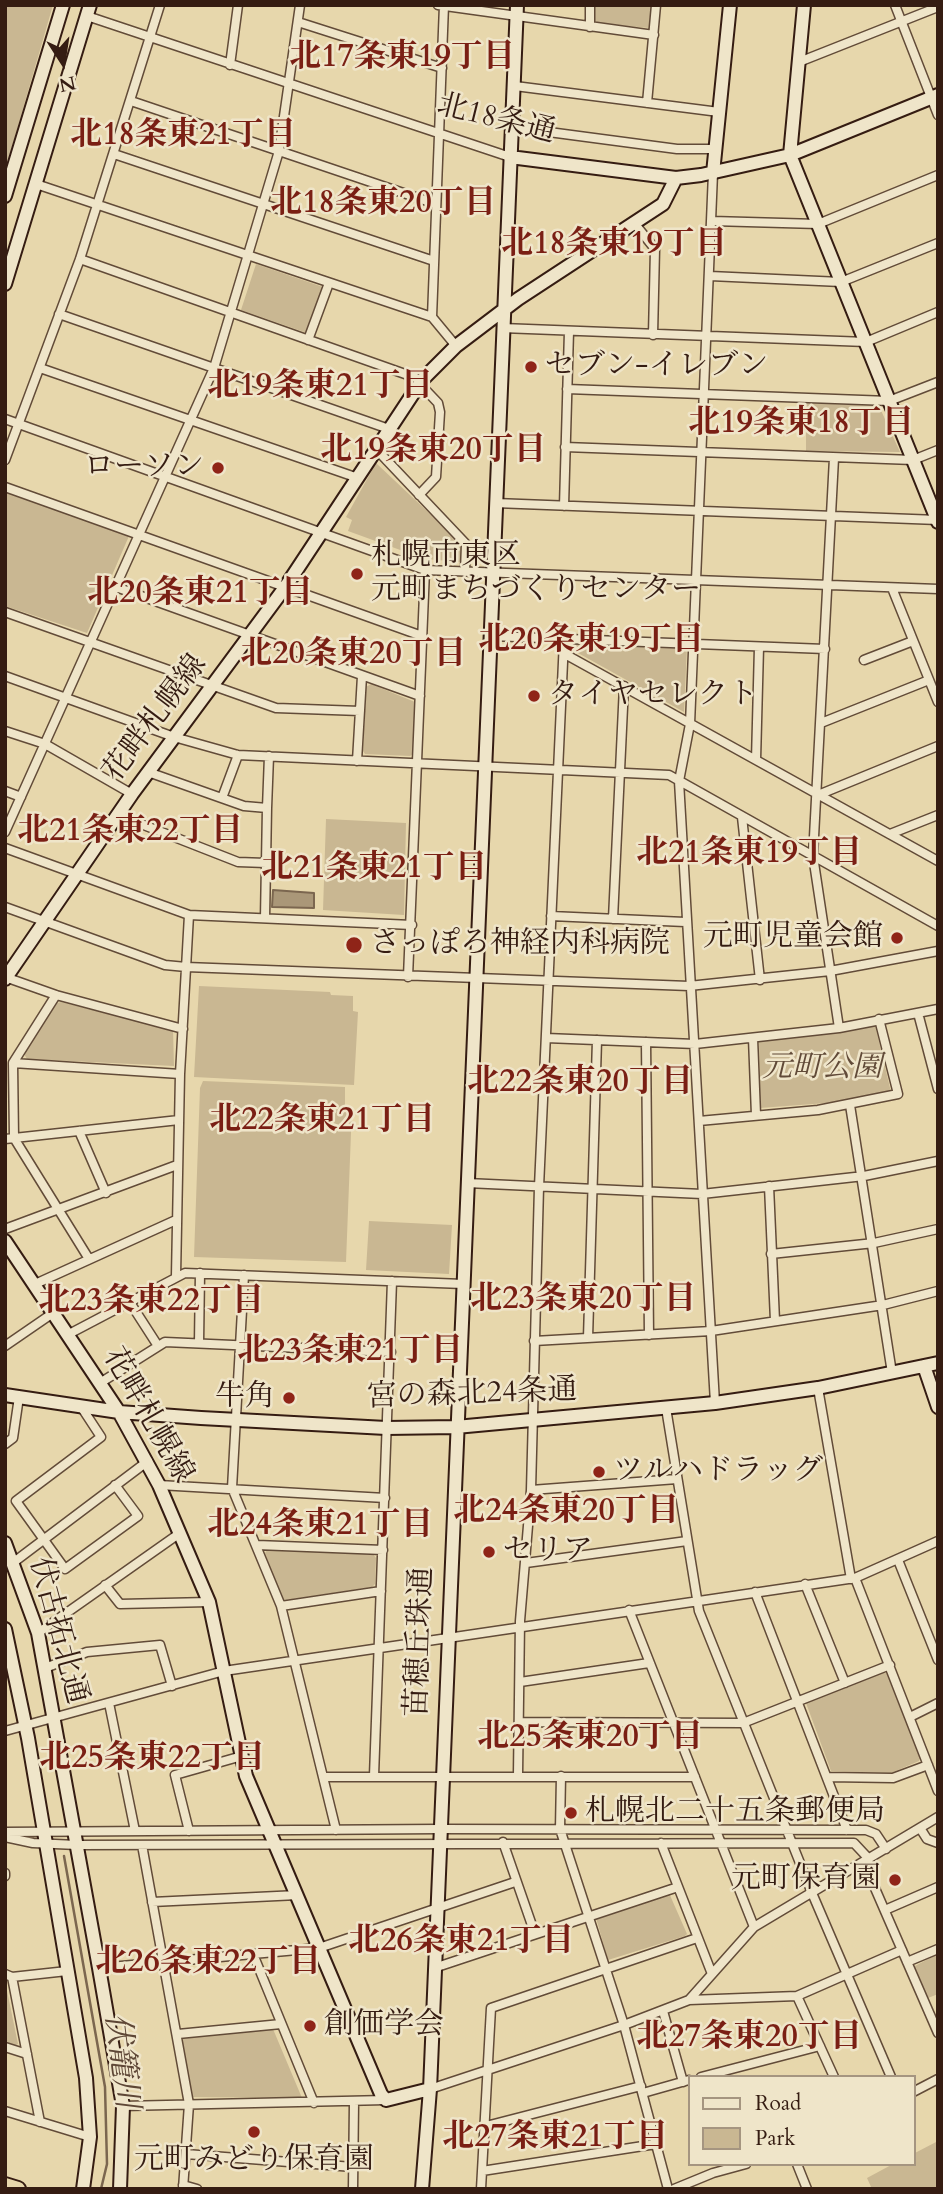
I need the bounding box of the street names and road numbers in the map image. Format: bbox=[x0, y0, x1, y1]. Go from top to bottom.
street label: 北18条通 bbox=[433, 88, 559, 152]
street label: 花畔札幌線 bbox=[96, 648, 216, 790]
street label: 花畔札幌線 bbox=[94, 1342, 200, 1490]
street label: 宮の森北24条通 bbox=[366, 1373, 578, 1417]
street label: 伏古拓北通 bbox=[20, 1554, 94, 1708]
street label: 苗穂丘珠通 bbox=[400, 1566, 442, 1718]

